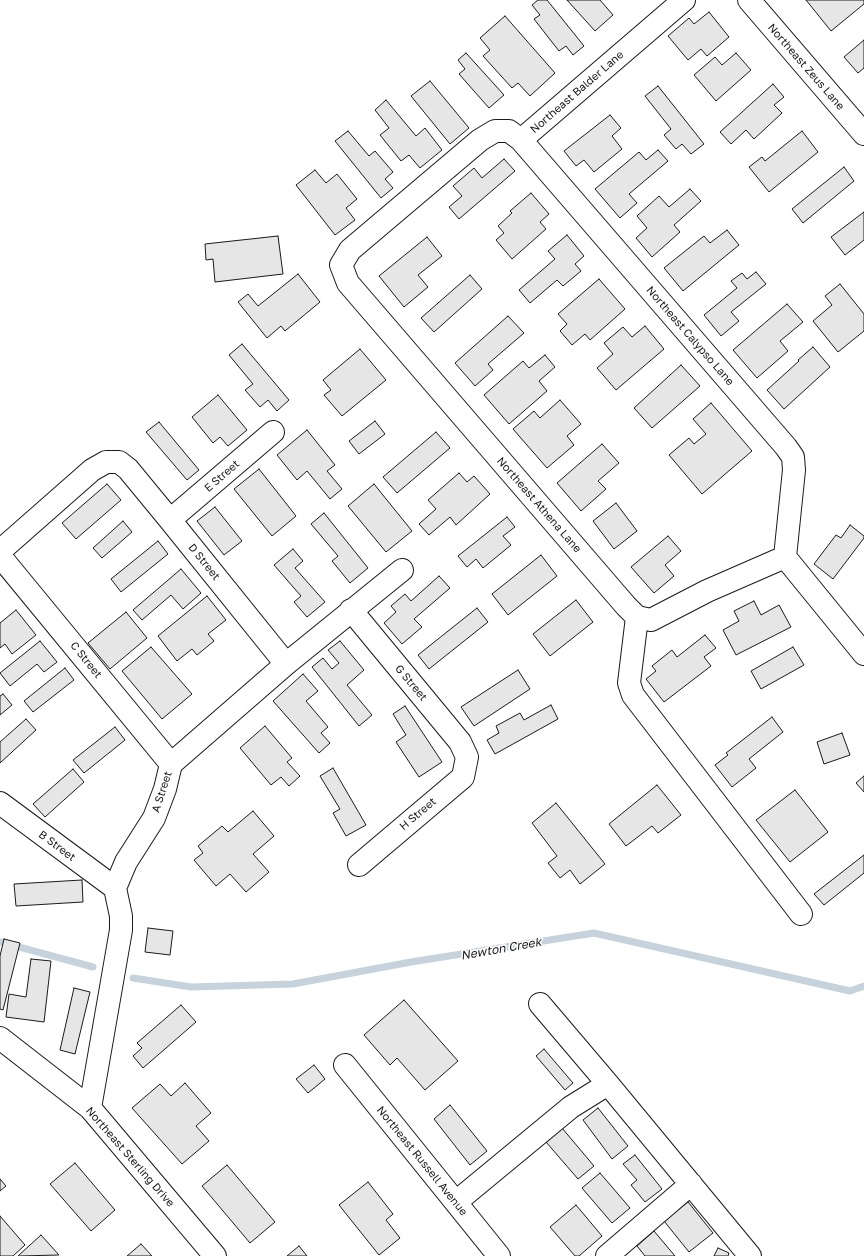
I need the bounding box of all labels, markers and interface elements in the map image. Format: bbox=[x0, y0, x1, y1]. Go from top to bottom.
street label: Northeast Zeus Lane bbox=[765, 21, 847, 113]
street label: Northeast Balder Lane bbox=[528, 48, 626, 136]
street label: Northeast Calypso Lane bbox=[643, 284, 737, 388]
street label: Northeast Athena Lane bbox=[494, 455, 584, 555]
street label: E Street bbox=[202, 457, 242, 495]
street label: D Street bbox=[185, 541, 223, 583]
street label: C Street bbox=[67, 639, 105, 681]
street label: G Street bbox=[392, 662, 430, 704]
street label: A Street bbox=[149, 770, 175, 814]
street label: H Street bbox=[397, 795, 439, 833]
street label: B Street bbox=[36, 828, 78, 864]
water label: Newton Creek bbox=[460, 935, 542, 963]
street label: Northeast Sterling Drive bbox=[83, 1104, 177, 1210]
street label: Northeast Russell Avenue bbox=[374, 1104, 470, 1218]

